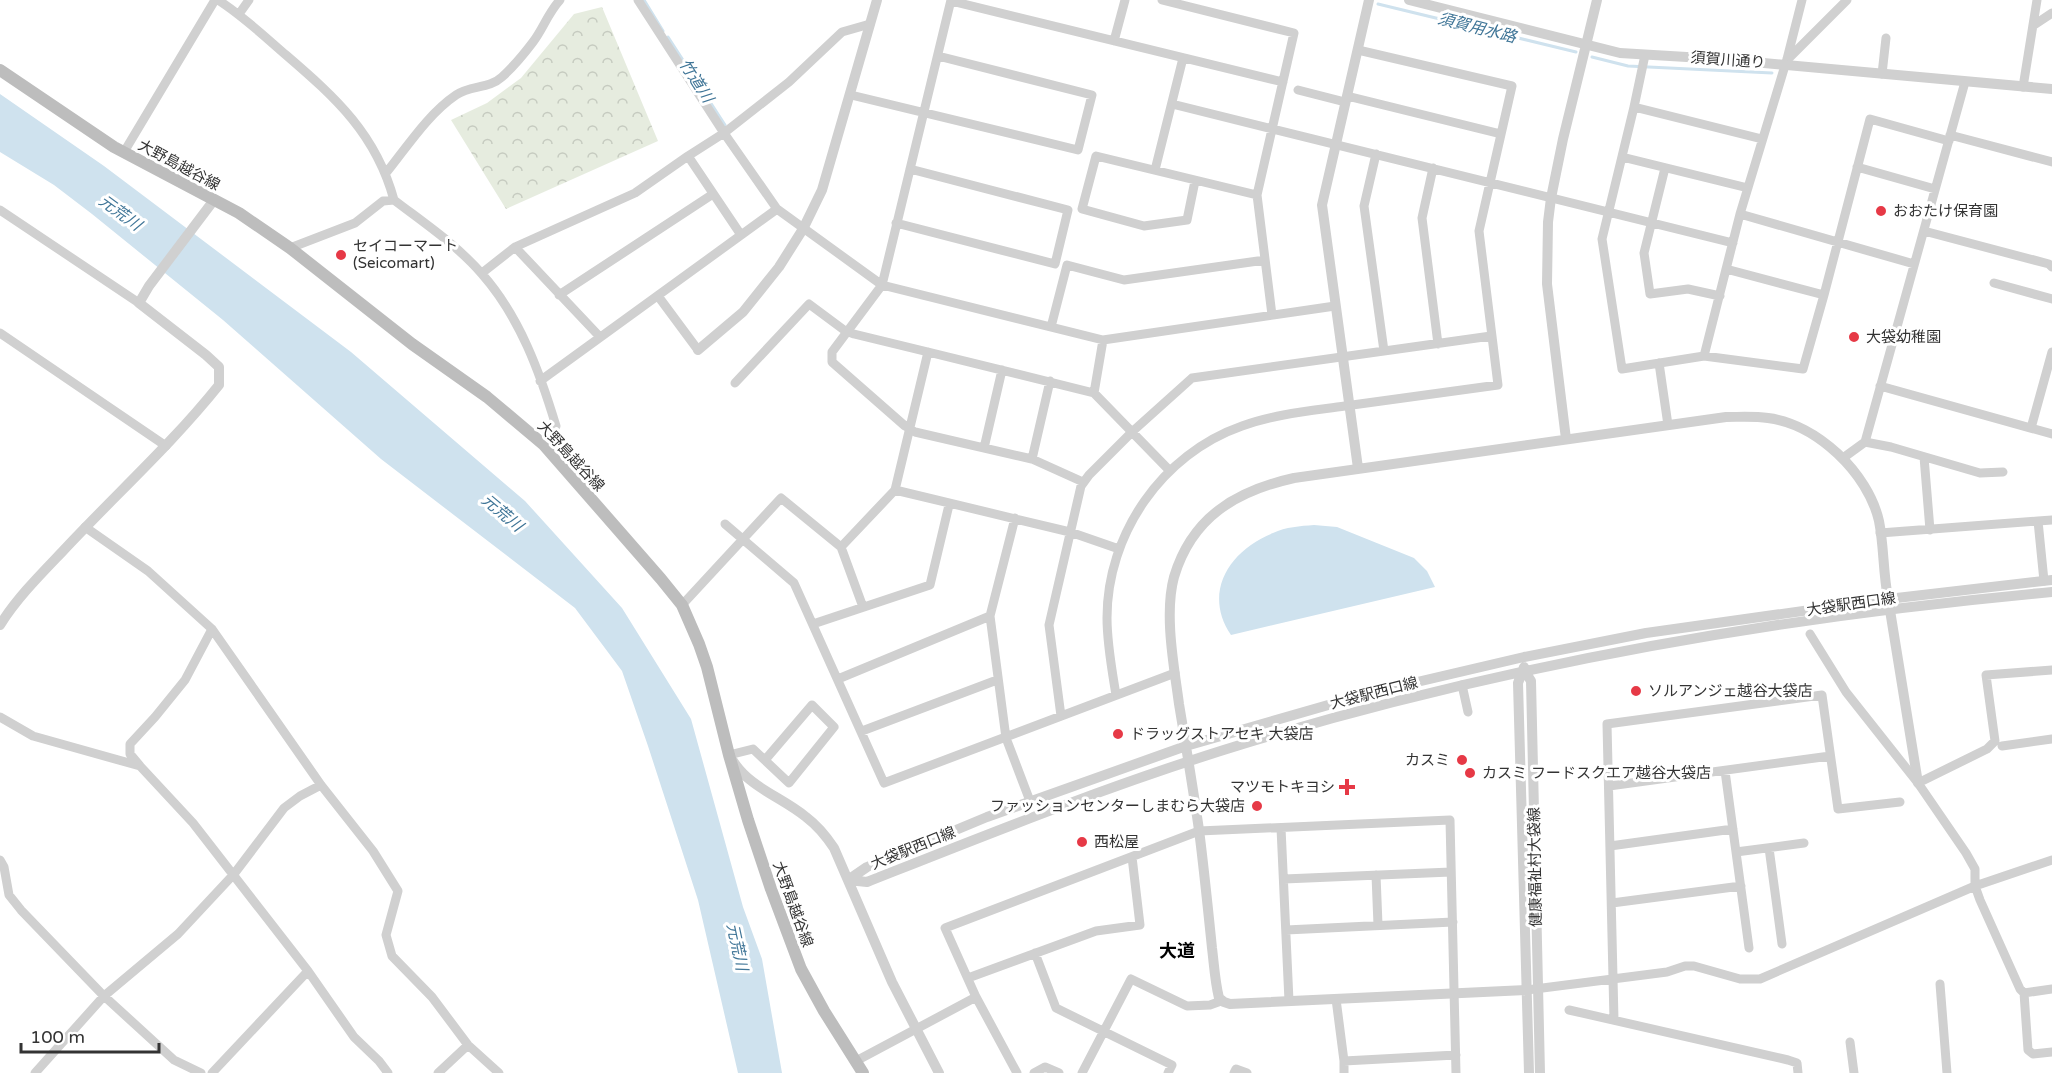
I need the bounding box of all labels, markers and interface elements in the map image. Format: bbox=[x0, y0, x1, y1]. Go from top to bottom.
water label: 須賀用水路 bbox=[1436, 9, 1520, 48]
street label: 須賀川通り bbox=[1690, 48, 1766, 72]
water label: 竹道川 bbox=[675, 55, 719, 108]
street label: 大野島越谷線 bbox=[135, 136, 223, 194]
water label: 元荒川 bbox=[95, 191, 147, 236]
place label: おおたけ保育園 bbox=[1893, 202, 1998, 220]
marker: おおたけ保育園 bbox=[1874, 204, 1888, 218]
place label: セイコーマート (Seicomart) bbox=[353, 237, 458, 272]
marker: セイコーマート (Seicomart) bbox=[334, 248, 348, 262]
place label: 大袋幼稚園 bbox=[1866, 328, 1941, 346]
marker: 大袋幼稚園 bbox=[1847, 330, 1861, 344]
street label: 大野島越谷線 bbox=[534, 417, 608, 495]
water label: 元荒川 bbox=[477, 490, 528, 537]
street label: 大袋駅西口線 bbox=[1805, 589, 1897, 619]
street label: 大袋駅西口線 bbox=[1328, 673, 1420, 713]
place label: ソルアンジェ越谷大袋店 bbox=[1648, 682, 1812, 700]
marker: ソルアンジェ越谷大袋店 bbox=[1629, 684, 1643, 698]
place label: ドラッグストアセキ 大袋店 bbox=[1130, 725, 1314, 743]
marker: ドラッグストアセキ 大袋店 bbox=[1111, 727, 1125, 741]
place label: カスミ bbox=[1405, 751, 1450, 769]
marker: カスミ bbox=[1455, 753, 1469, 767]
place label: カスミ フードスクエア越谷大袋店 bbox=[1482, 764, 1711, 782]
marker: カスミ フードスクエア越谷大袋店 bbox=[1463, 766, 1477, 780]
place label: マツモトキヨシ bbox=[1230, 778, 1335, 796]
marker: マツモトキヨシ bbox=[1340, 780, 1354, 794]
place label: ファッションセンターしまむら大袋店 bbox=[990, 797, 1245, 815]
marker: ファッションセンターしまむら大袋店 bbox=[1250, 799, 1264, 813]
street label: 健康福祉村大袋線 bbox=[1525, 807, 1545, 927]
street label: 大袋駅西口線 bbox=[868, 823, 958, 873]
place label: 西松屋 bbox=[1094, 833, 1139, 851]
marker: 西松屋 bbox=[1075, 835, 1089, 849]
street label: 大野島越谷線 bbox=[769, 859, 817, 949]
water label: 元荒川 bbox=[722, 921, 752, 975]
district label: 大道 bbox=[1159, 940, 1195, 962]
scale bar bbox=[21, 1016, 159, 1054]
text: 100 m bbox=[30, 1026, 85, 1048]

